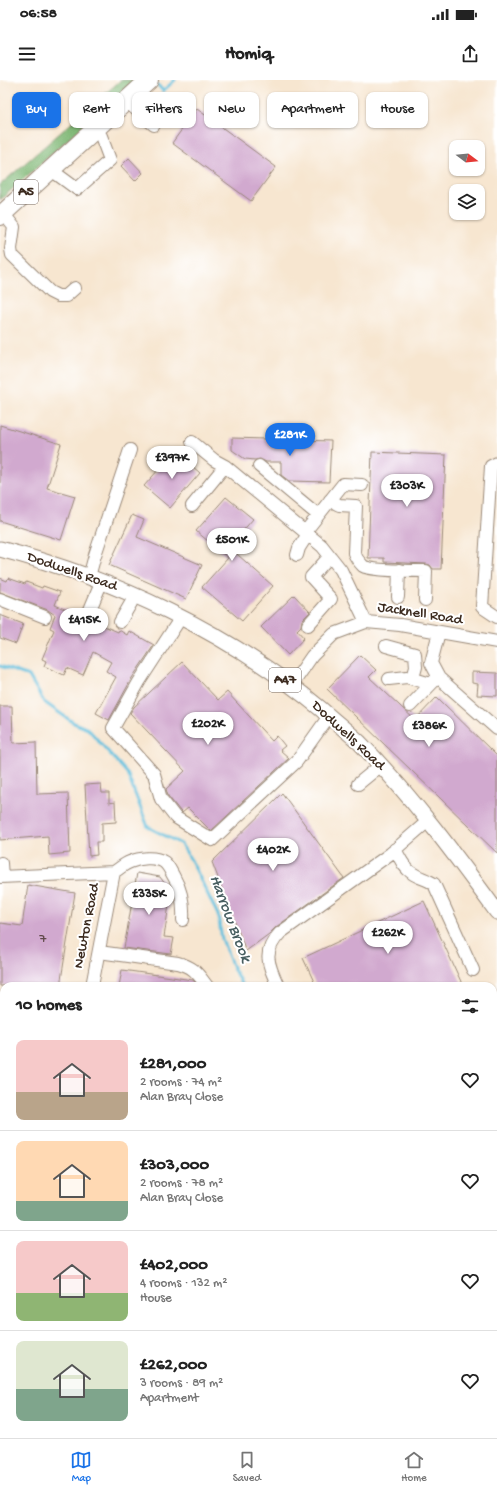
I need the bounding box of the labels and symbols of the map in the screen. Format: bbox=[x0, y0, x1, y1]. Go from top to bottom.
north arrow bbox=[449, 140, 485, 176]
road number: A5 bbox=[14, 180, 38, 204]
pin: £281K bbox=[262, 423, 318, 457]
pin: £397K bbox=[144, 446, 200, 480]
pin: £303K bbox=[379, 474, 435, 508]
pin: £501K bbox=[204, 528, 260, 562]
street label: Dodwells Road bbox=[24, 548, 121, 596]
street label: Jacknell Road bbox=[376, 598, 465, 630]
pin: £415K bbox=[56, 608, 112, 642]
road number: A47 bbox=[269, 668, 301, 692]
street label: Dodwells Road bbox=[307, 697, 389, 776]
pin: £202K bbox=[180, 712, 236, 746]
pin: £386K bbox=[401, 714, 457, 748]
pin: £402K bbox=[245, 838, 301, 872]
water label: Harrow Brook bbox=[204, 873, 255, 967]
street label: Newton Road bbox=[70, 881, 104, 970]
pin: £335K bbox=[121, 882, 177, 916]
pin: £262K bbox=[360, 921, 416, 955]
house number: 7 bbox=[39, 932, 48, 947]

